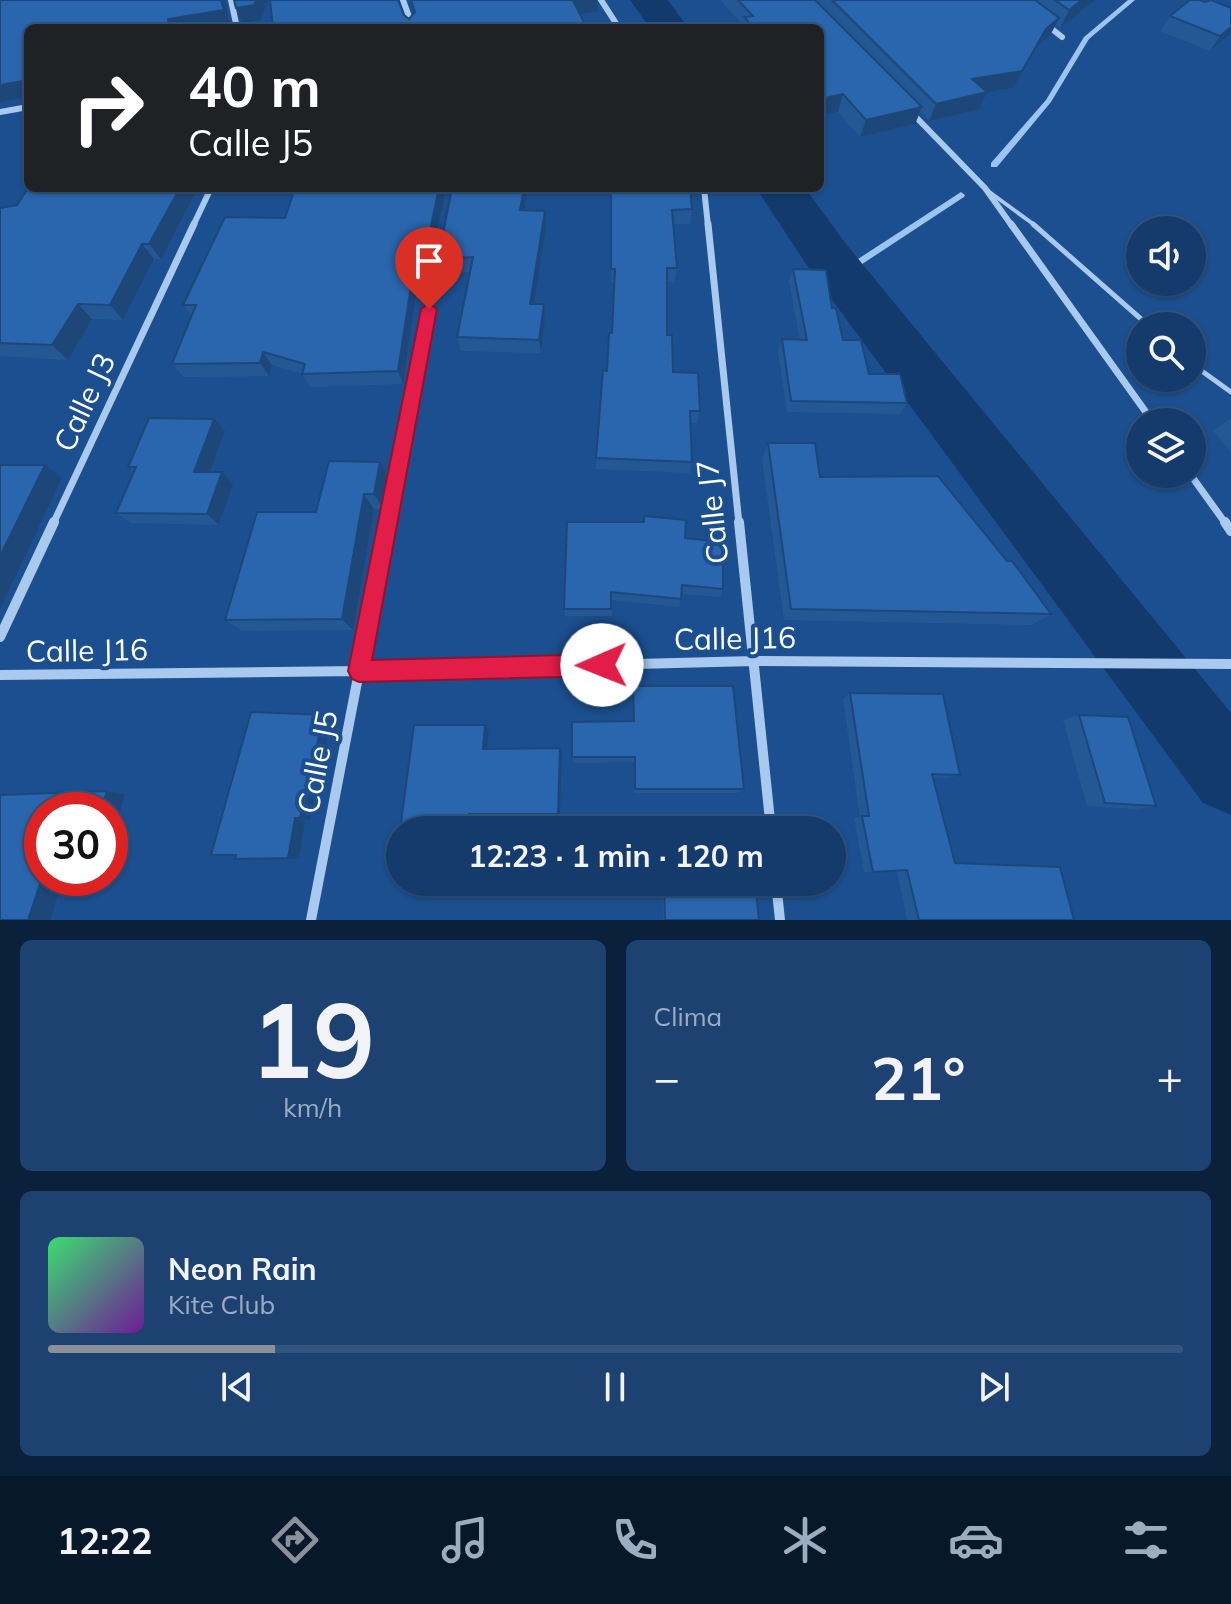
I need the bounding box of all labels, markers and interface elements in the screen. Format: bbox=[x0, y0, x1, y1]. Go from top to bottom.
text: 40 m bbox=[188, 51, 321, 121]
icon: right bbox=[56, 56, 160, 160]
text: Calle J5 bbox=[188, 120, 313, 165]
map controls bbox=[1126, 216, 1206, 488]
button: sound bbox=[1126, 216, 1206, 296]
pin bbox=[395, 227, 463, 309]
icon: arrive bbox=[407, 239, 451, 283]
button: search bbox=[1126, 312, 1206, 392]
street label: Calle J3 bbox=[45, 347, 123, 457]
button: layers bbox=[1126, 408, 1206, 488]
street label: Calle J7 bbox=[688, 458, 736, 566]
street label: Calle J16 bbox=[674, 618, 796, 658]
position arrow bbox=[560, 623, 644, 707]
street label: Calle J16 bbox=[26, 630, 148, 670]
street label: Calle J5 bbox=[288, 707, 346, 817]
speed limit sign: 30 bbox=[24, 792, 128, 896]
text: 12:23 · 1 min · 120 m bbox=[468, 837, 764, 875]
text: 19 bbox=[250, 973, 375, 1104]
text: Clima bbox=[654, 1000, 722, 1033]
text: 21° bbox=[871, 1040, 966, 1115]
text: − bbox=[654, 1050, 680, 1105]
text: + bbox=[1157, 1050, 1183, 1105]
text: km/h bbox=[283, 1091, 342, 1124]
text: Neon Rain bbox=[168, 1250, 317, 1288]
text: Kite Club bbox=[168, 1288, 275, 1321]
icon: previous bbox=[215, 1365, 259, 1409]
icon: pause bbox=[593, 1365, 637, 1409]
icon: next bbox=[972, 1365, 1016, 1409]
icon: directions bbox=[267, 1512, 323, 1568]
icon: music bbox=[437, 1512, 493, 1568]
icon: phone bbox=[607, 1512, 663, 1568]
icon: climate bbox=[777, 1512, 833, 1568]
icon: car bbox=[948, 1512, 1004, 1568]
icon: filters bbox=[1118, 1512, 1174, 1568]
text: 12:22 bbox=[57, 1518, 152, 1563]

